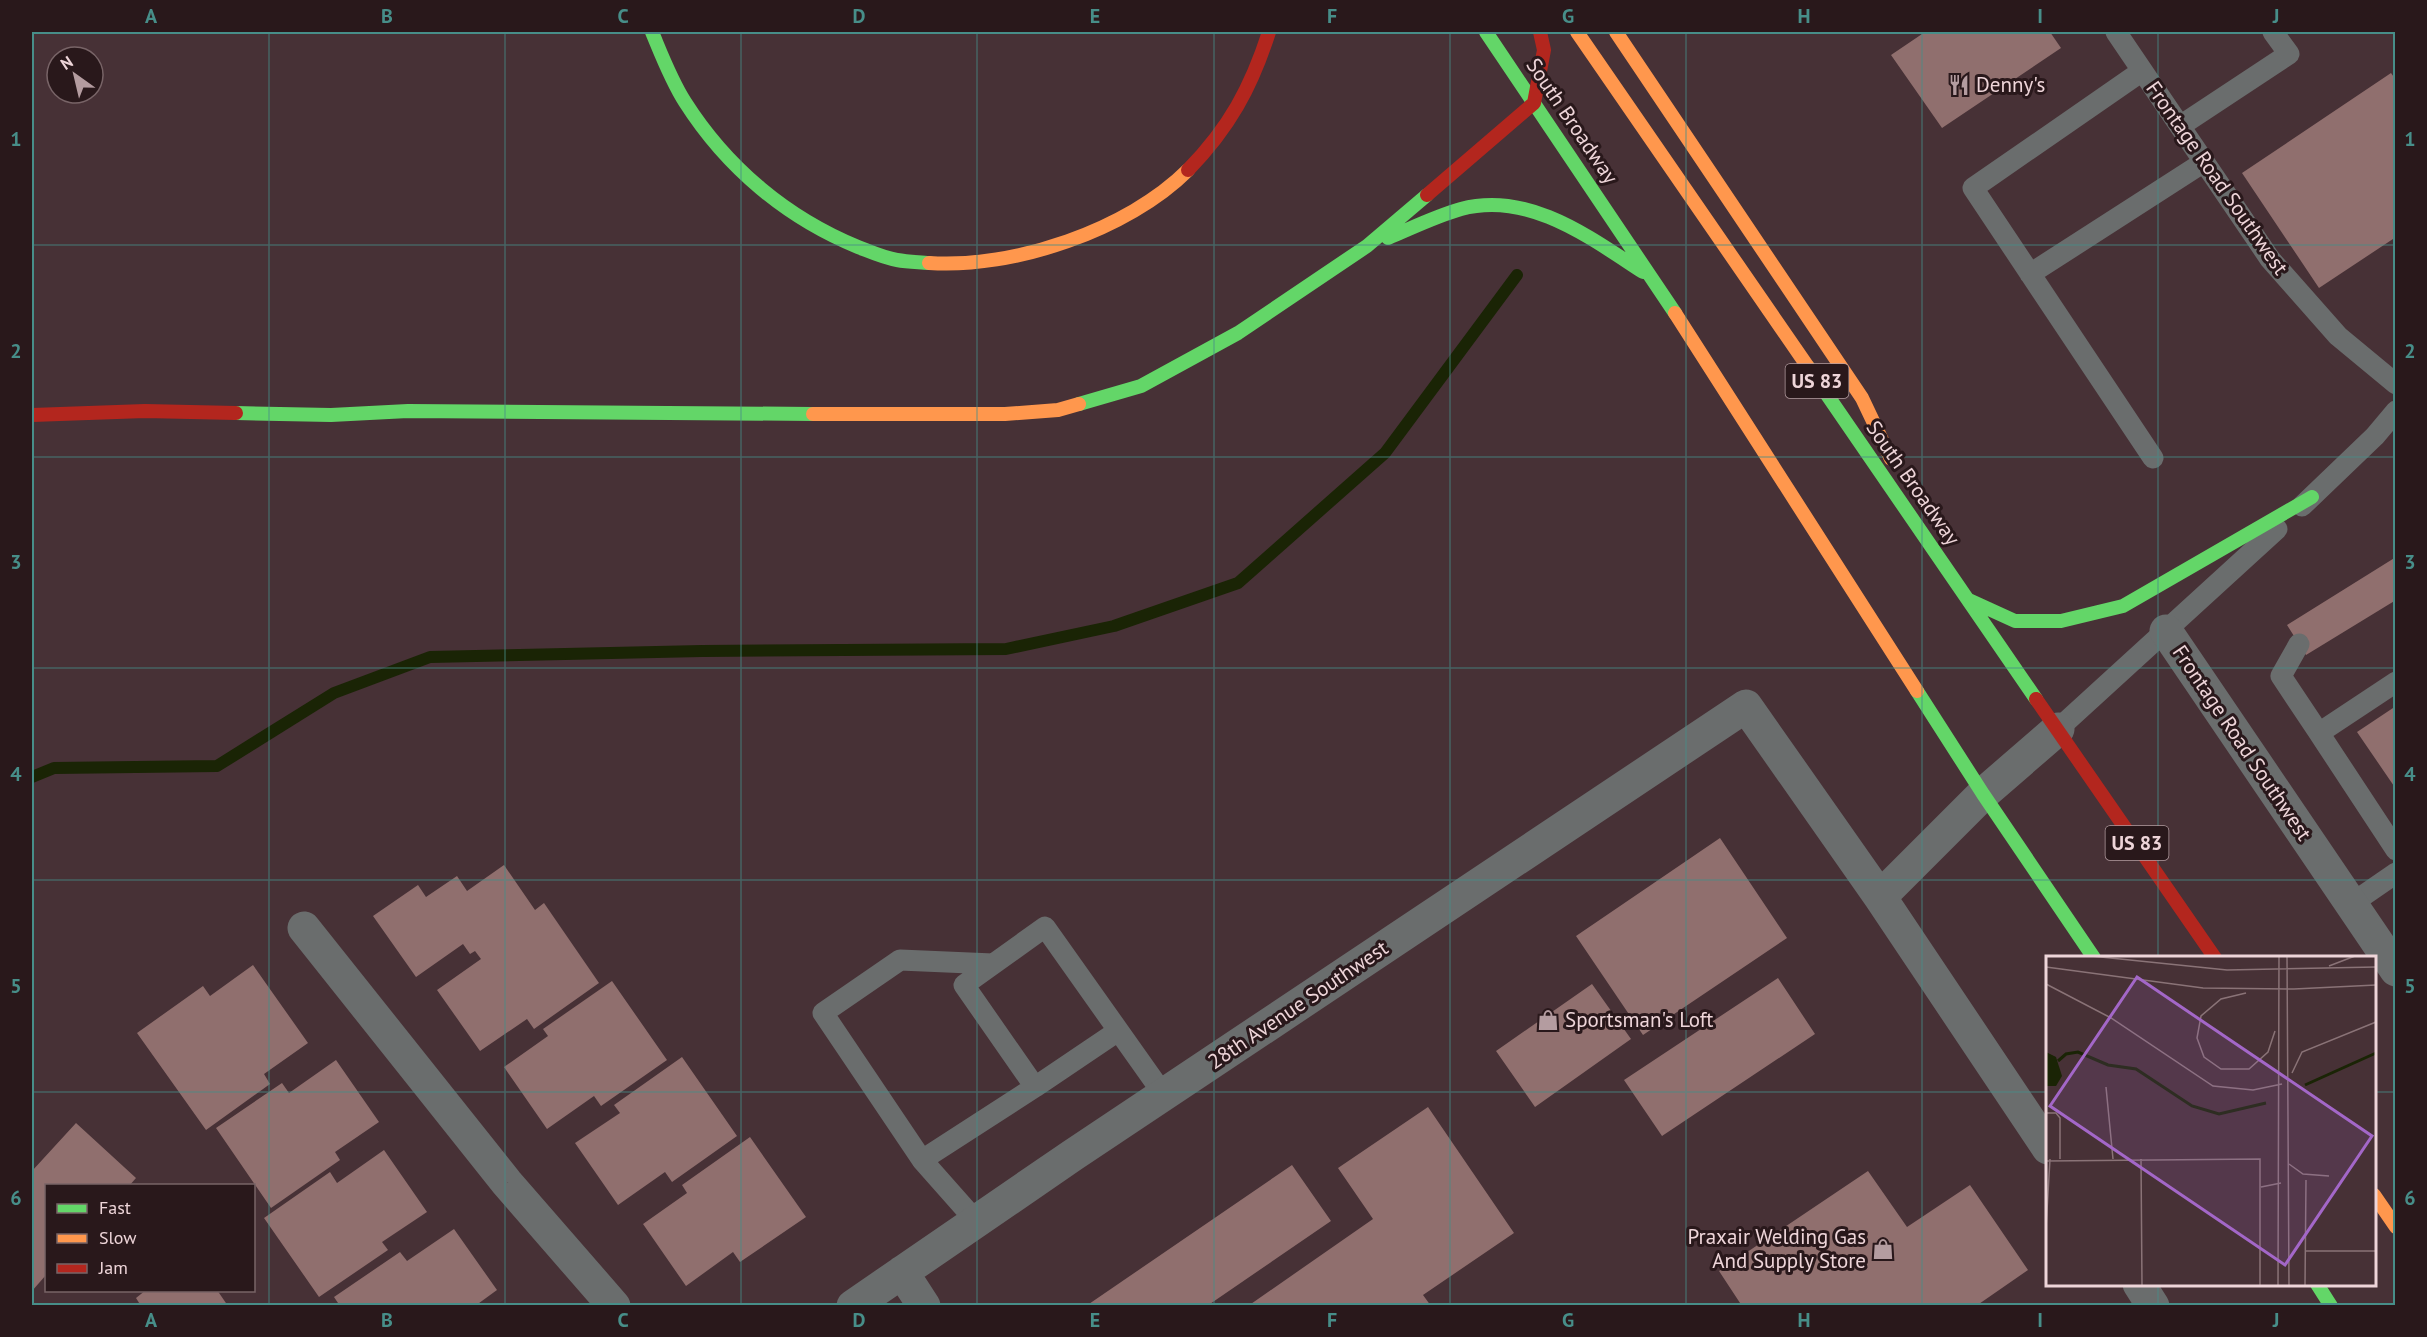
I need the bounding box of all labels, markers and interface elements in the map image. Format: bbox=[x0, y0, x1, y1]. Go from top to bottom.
text: A bbox=[145, 3, 158, 29]
text: B bbox=[381, 3, 393, 29]
text: C bbox=[617, 3, 629, 29]
text: D bbox=[853, 3, 866, 29]
text: E bbox=[1090, 3, 1100, 29]
text: F bbox=[1327, 3, 1337, 29]
text: G bbox=[1562, 3, 1574, 29]
text: H bbox=[1797, 3, 1811, 29]
text: I bbox=[2037, 3, 2043, 29]
text: J bbox=[2272, 3, 2279, 29]
north arrow bbox=[45, 45, 105, 105]
text: N bbox=[57, 51, 77, 74]
street label: South Broadway bbox=[1520, 53, 1625, 189]
place label: Denny's bbox=[1976, 71, 2045, 98]
restaurant icon: Denny's bbox=[1947, 73, 1971, 97]
street label: Frontage Road Southwest bbox=[2140, 76, 2294, 280]
text: 1 bbox=[10, 126, 22, 152]
text: 1 bbox=[2404, 126, 2416, 152]
text: 2 bbox=[10, 338, 22, 364]
text: 2 bbox=[2404, 338, 2416, 364]
road number: US 83 bbox=[1786, 364, 1848, 398]
street label: South Broadway bbox=[1860, 415, 1966, 550]
text: 3 bbox=[10, 549, 22, 575]
text: 3 bbox=[2404, 549, 2416, 575]
street label: Frontage Road Southwest bbox=[2167, 640, 2318, 846]
text: 4 bbox=[10, 761, 22, 787]
text: 4 bbox=[2404, 761, 2416, 787]
road number: US 83 bbox=[2106, 826, 2168, 860]
street label: 28th Avenue Southwest bbox=[1202, 934, 1393, 1075]
inset map bbox=[2046, 956, 2376, 1286]
text: 5 bbox=[10, 973, 22, 999]
text: 5 bbox=[2404, 973, 2416, 999]
place label: Sportsman's Loft bbox=[1565, 1006, 1713, 1033]
shop icon: Sportsman's Loft bbox=[1536, 1008, 1560, 1032]
legend bbox=[45, 1184, 255, 1292]
text: 6 bbox=[10, 1185, 22, 1211]
text: 6 bbox=[2404, 1185, 2416, 1211]
text: Fast bbox=[99, 1196, 131, 1219]
place label: Praxair Welding Gas And Supply Store bbox=[1688, 1223, 1866, 1274]
text: Slow bbox=[99, 1226, 137, 1249]
shop icon: Praxair Welding Gas And Supply Store bbox=[1871, 1237, 1895, 1261]
text: Jam bbox=[98, 1256, 128, 1279]
text: A bbox=[145, 1307, 158, 1333]
text: B bbox=[381, 1307, 393, 1333]
text: C bbox=[617, 1307, 629, 1333]
text: D bbox=[853, 1307, 866, 1333]
text: E bbox=[1090, 1307, 1100, 1333]
text: F bbox=[1327, 1307, 1337, 1333]
text: G bbox=[1562, 1307, 1574, 1333]
text: H bbox=[1797, 1307, 1811, 1333]
text: I bbox=[2037, 1307, 2043, 1333]
text: J bbox=[2272, 1307, 2279, 1333]

